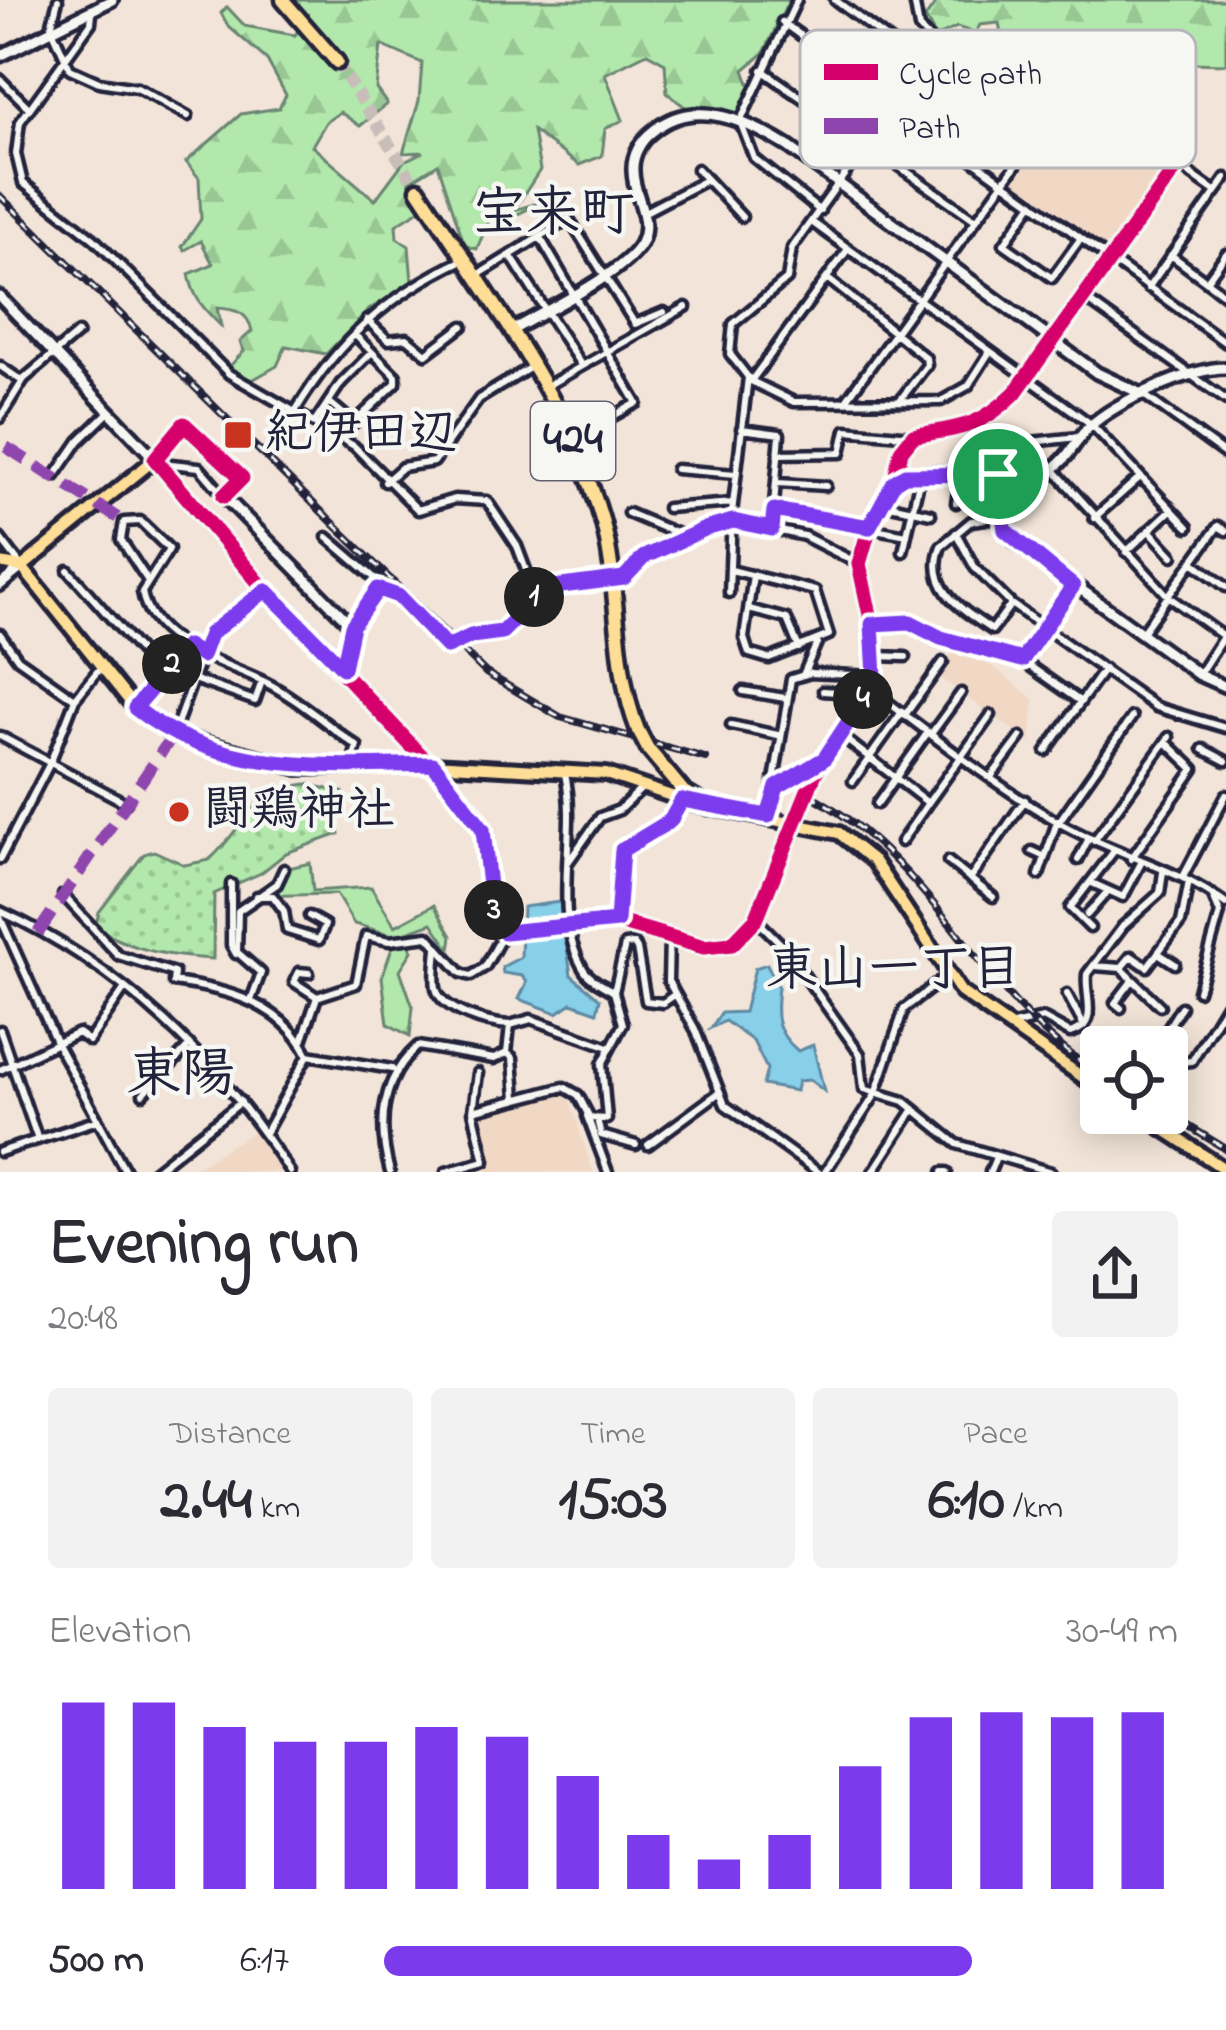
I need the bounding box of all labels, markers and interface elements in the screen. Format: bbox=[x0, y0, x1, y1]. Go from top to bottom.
legend bbox=[800, 30, 1196, 168]
text: Cycle path bbox=[899, 52, 1042, 100]
text: Path bbox=[899, 106, 961, 154]
district label: 宝来町 bbox=[472, 177, 634, 255]
place label: 紀伊田辺 bbox=[265, 400, 457, 470]
road number: 424 bbox=[531, 402, 615, 480]
marker: 紀伊田辺 bbox=[222, 419, 254, 451]
pin bbox=[947, 423, 1049, 525]
icon: arrive bbox=[965, 441, 1031, 507]
pin: 1 bbox=[504, 567, 564, 627]
text: 1 bbox=[529, 573, 539, 621]
pin: 2 bbox=[142, 634, 202, 694]
text: 2 bbox=[164, 640, 180, 688]
pin: 4 bbox=[833, 669, 893, 729]
text: 4 bbox=[856, 675, 870, 723]
place label: 闘鶏神社 bbox=[203, 777, 395, 847]
marker: 闘鶏神社 bbox=[166, 799, 192, 825]
pin: 3 bbox=[464, 880, 524, 940]
text: 3 bbox=[487, 886, 501, 934]
district label: 東山一丁目 bbox=[766, 934, 1022, 1009]
map controls bbox=[1080, 1026, 1188, 1134]
button: locate bbox=[1080, 1026, 1188, 1134]
district label: 東陽 bbox=[127, 1038, 235, 1116]
text: Evening run bbox=[48, 1198, 359, 1294]
button: share bbox=[1052, 1211, 1178, 1337]
text: 20:48 bbox=[48, 1291, 118, 1348]
text: Distance bbox=[170, 1411, 291, 1459]
text: Time bbox=[580, 1411, 646, 1459]
text: Pace bbox=[963, 1411, 1028, 1459]
text: 2.44 bbox=[160, 1459, 252, 1546]
text: 15:03 bbox=[558, 1459, 668, 1546]
text: 6:10 bbox=[928, 1459, 1005, 1546]
text: km bbox=[252, 1485, 300, 1533]
text: /km bbox=[1005, 1485, 1063, 1533]
text: Elevation bbox=[48, 1604, 191, 1661]
text: 30–49 m bbox=[1066, 1604, 1178, 1661]
text: 500 m bbox=[48, 1933, 144, 1990]
text: 6:17 bbox=[240, 1933, 289, 1990]

